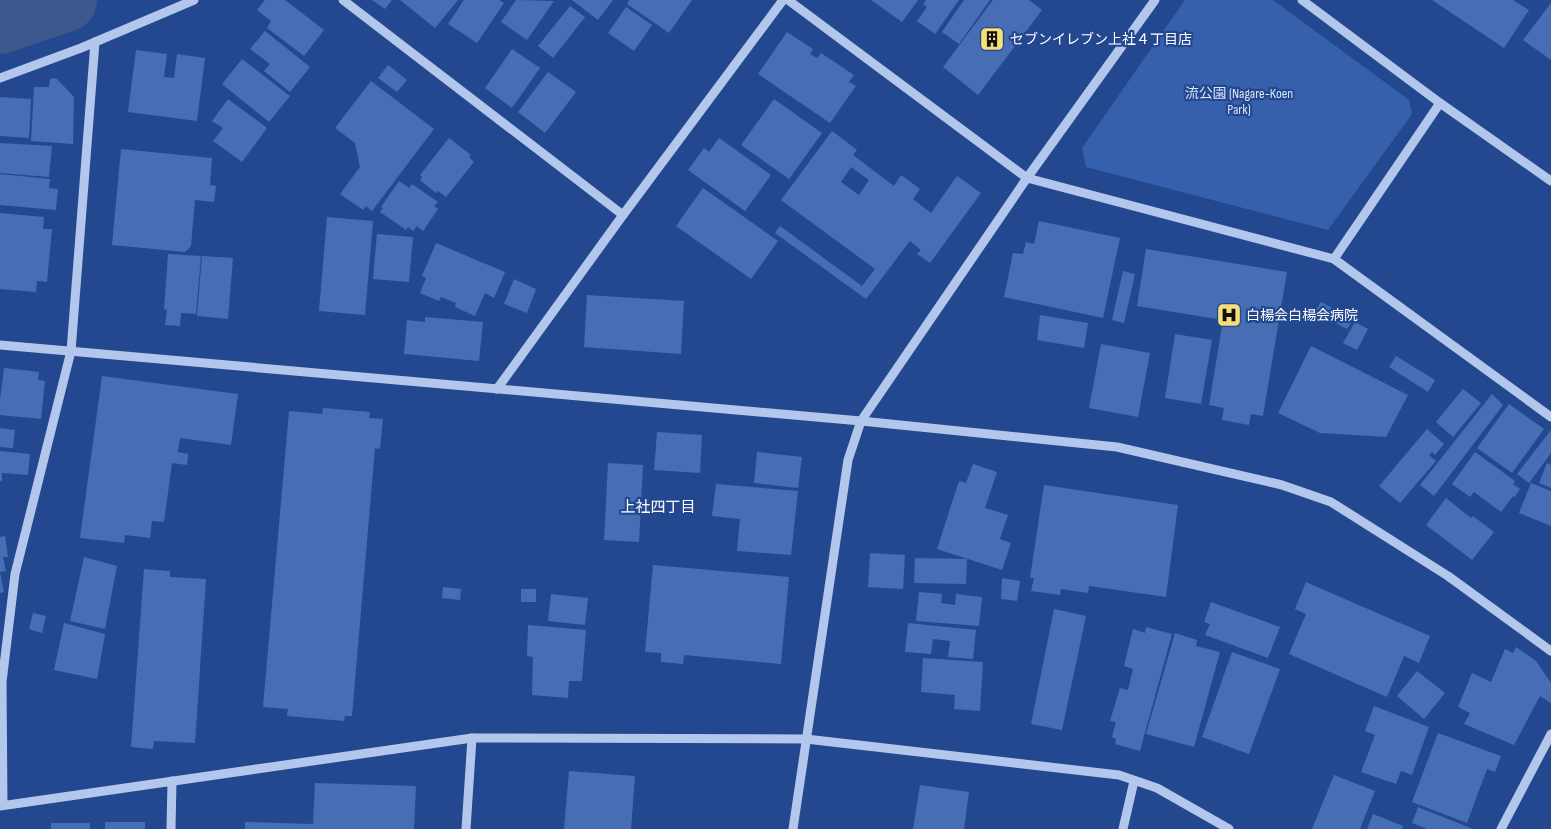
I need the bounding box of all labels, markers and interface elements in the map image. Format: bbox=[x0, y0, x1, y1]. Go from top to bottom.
building icon: セブンイレブン上社４丁目店 bbox=[979, 26, 1005, 52]
place label: セブンイレブン上社４丁目店 bbox=[1010, 31, 1192, 48]
park label: 流公園 (Nagare-Koen Park) bbox=[1185, 85, 1293, 118]
hospital icon: 白楊会白楊会病院 bbox=[1216, 302, 1242, 328]
place label: 白楊会白楊会病院 bbox=[1246, 307, 1358, 324]
district label: 上社四丁目 bbox=[620, 498, 696, 517]

